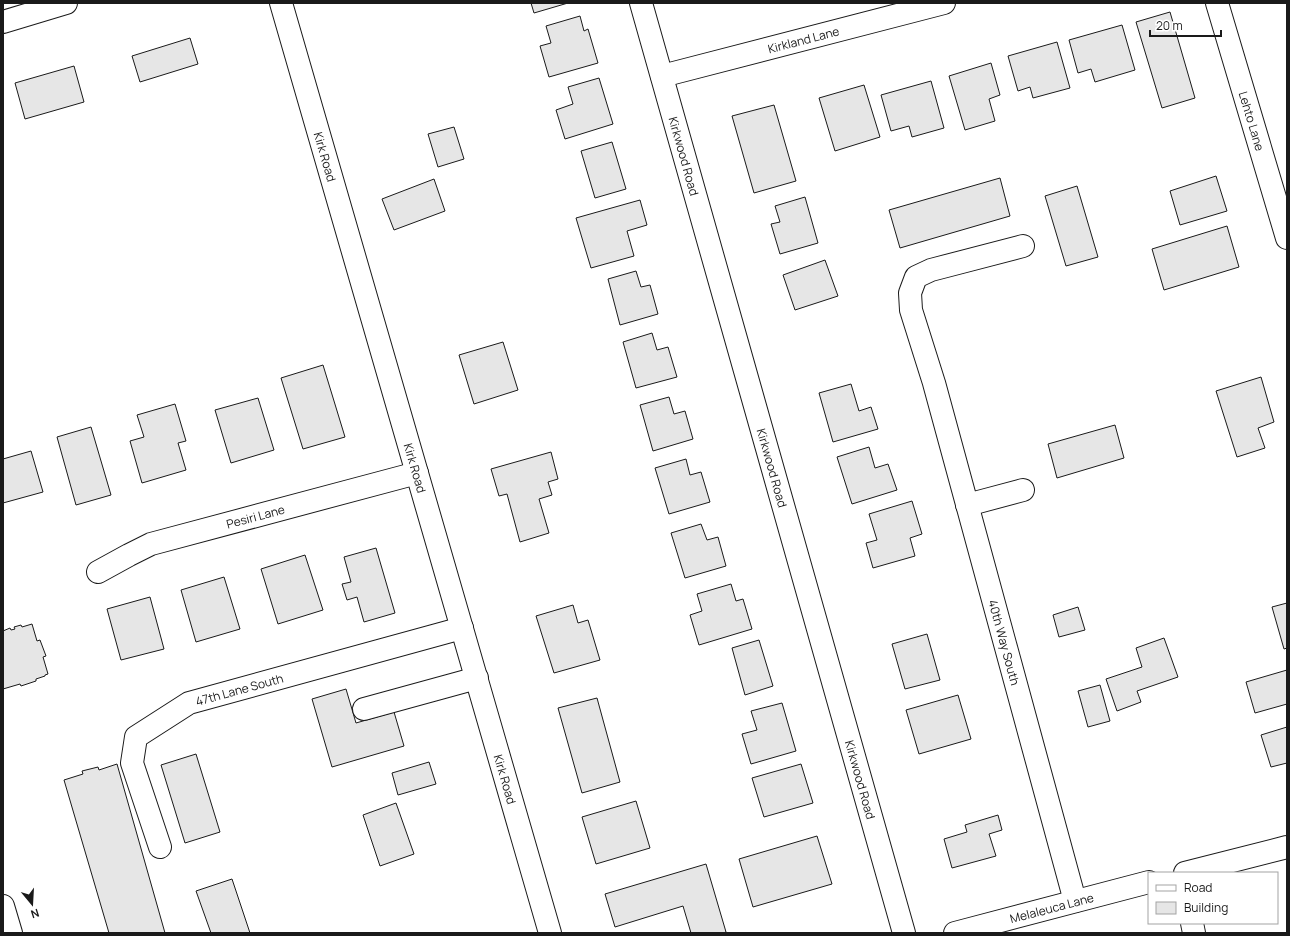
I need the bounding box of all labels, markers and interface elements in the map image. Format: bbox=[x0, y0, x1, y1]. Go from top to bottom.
scale bar bbox=[1150, 12, 1221, 38]
text: 20 m bbox=[1156, 17, 1183, 34]
street label: Kirkland Lane bbox=[766, 22, 841, 57]
street label: Lehto Lane bbox=[1235, 89, 1269, 153]
street label: Kirkwood Road bbox=[665, 115, 704, 197]
street label: Kirk Road bbox=[310, 130, 341, 184]
street label: Kirkwood Road bbox=[753, 426, 792, 509]
street label: Kirk Road bbox=[400, 441, 431, 495]
street label: Pesiri Lane bbox=[224, 500, 286, 532]
street label: 40th Way South bbox=[985, 598, 1024, 687]
street label: 47th Lane South bbox=[193, 669, 285, 709]
street label: Kirkwood Road bbox=[841, 738, 880, 821]
street label: Kirk Road bbox=[490, 752, 521, 806]
legend bbox=[1148, 872, 1278, 924]
text: Road bbox=[1184, 879, 1212, 896]
north arrow bbox=[12, 884, 52, 924]
street label: Melaleuca Lane bbox=[1008, 888, 1096, 927]
text: Building bbox=[1184, 899, 1228, 916]
text: N bbox=[29, 906, 41, 922]

